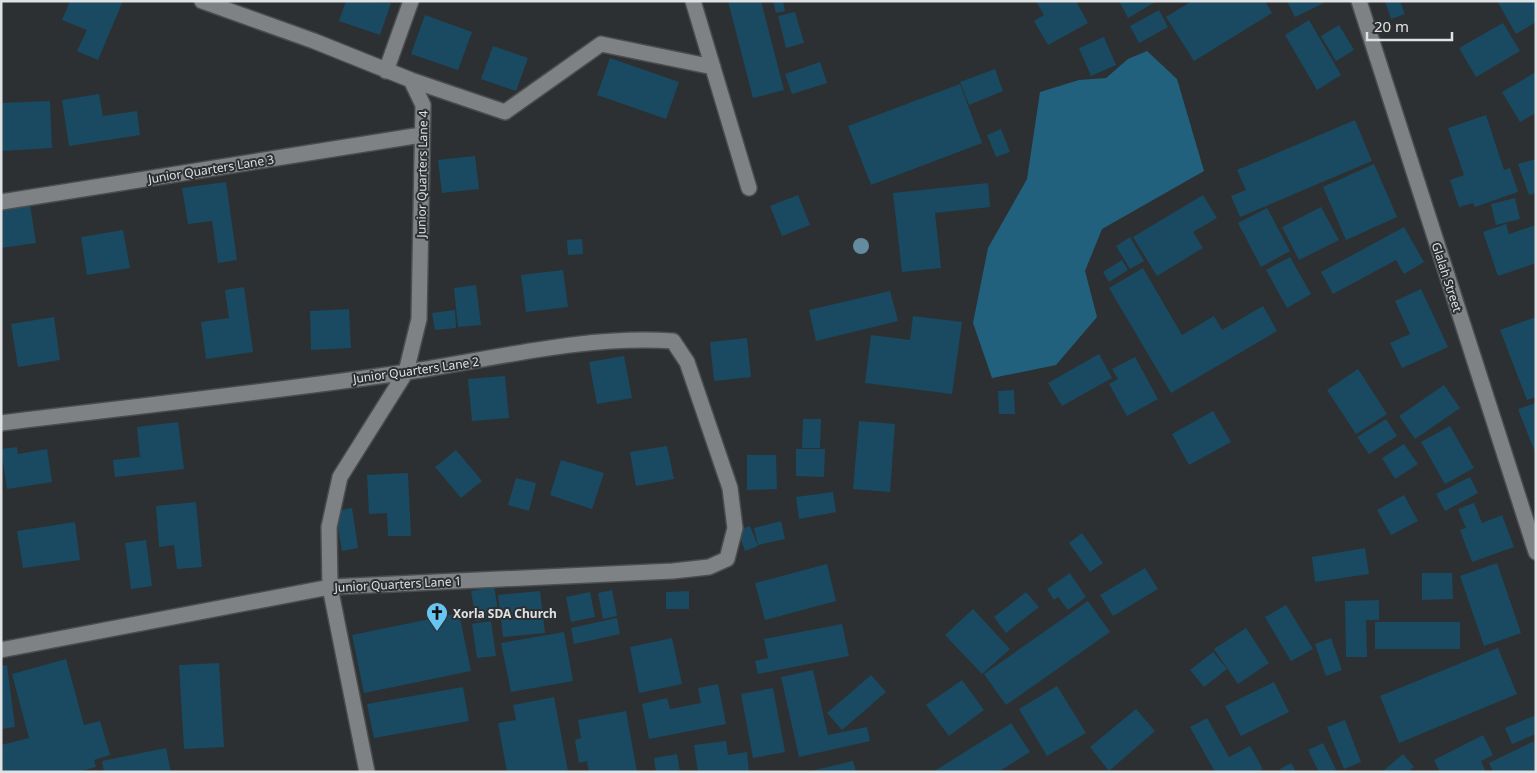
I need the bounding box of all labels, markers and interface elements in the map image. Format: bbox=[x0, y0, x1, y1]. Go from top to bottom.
scale bar bbox=[1367, 10, 1452, 42]
text: 20 m bbox=[1374, 16, 1409, 36]
street label: Junior Quarters Lane 4 bbox=[412, 110, 432, 239]
street label: Junior Quarters Lane 3 bbox=[146, 151, 275, 187]
street label: Glalah Street bbox=[1428, 240, 1466, 315]
street label: Junior Quarters Lane 2 bbox=[351, 353, 480, 387]
street label: Junior Quarters Lane 1 bbox=[333, 572, 462, 596]
church icon: Xorla SDA Church bbox=[425, 601, 449, 632]
place label: Xorla SDA Church bbox=[453, 605, 557, 622]

